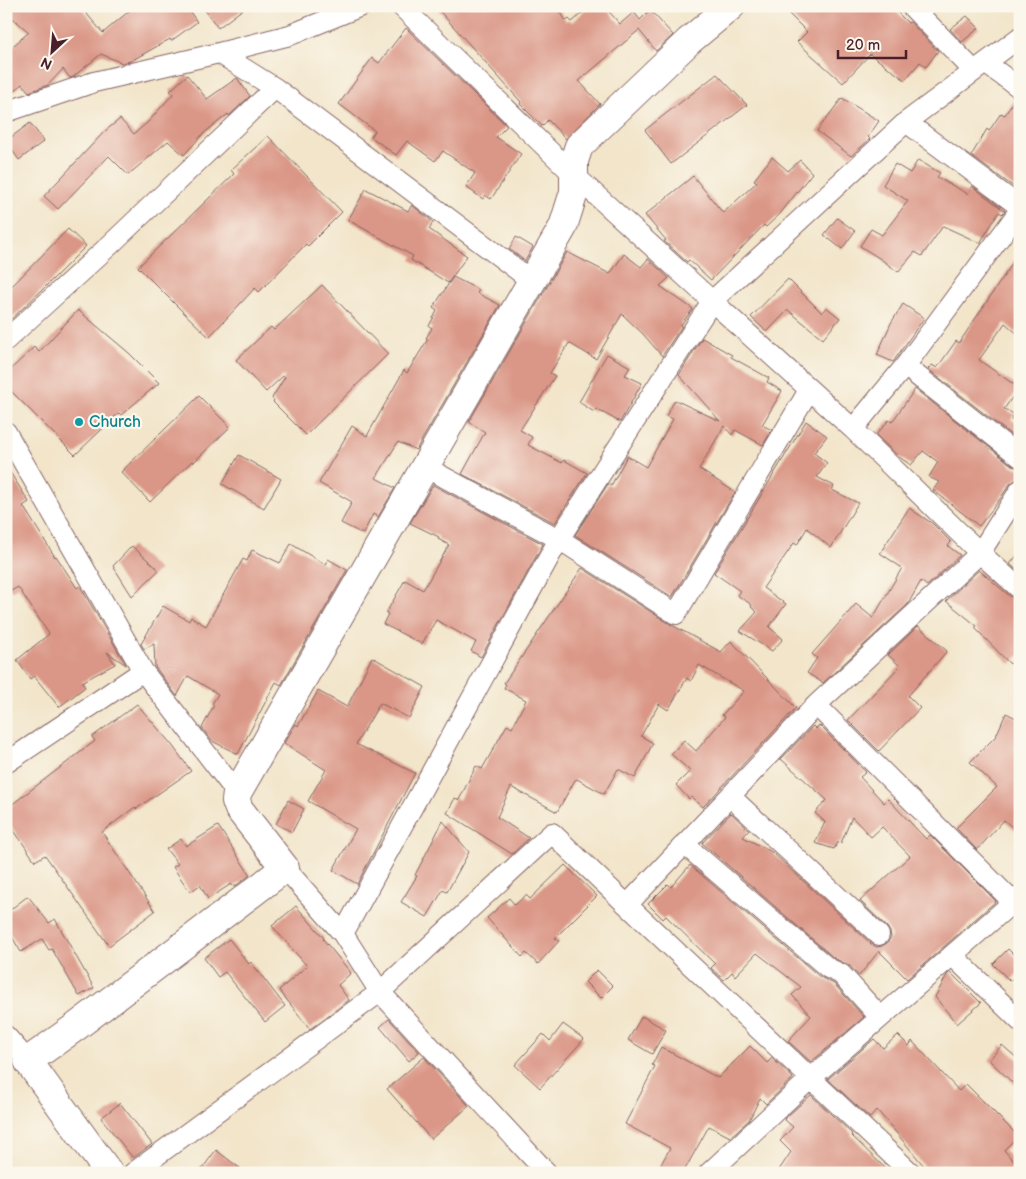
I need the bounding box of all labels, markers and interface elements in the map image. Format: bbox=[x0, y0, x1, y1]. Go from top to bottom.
north arrow bbox=[28, 28, 78, 78]
scale bar bbox=[838, 28, 906, 60]
text: 20 m bbox=[846, 36, 880, 55]
text: N bbox=[38, 53, 55, 73]
place label: Church bbox=[89, 413, 141, 432]
marker: Church bbox=[73, 416, 85, 428]

